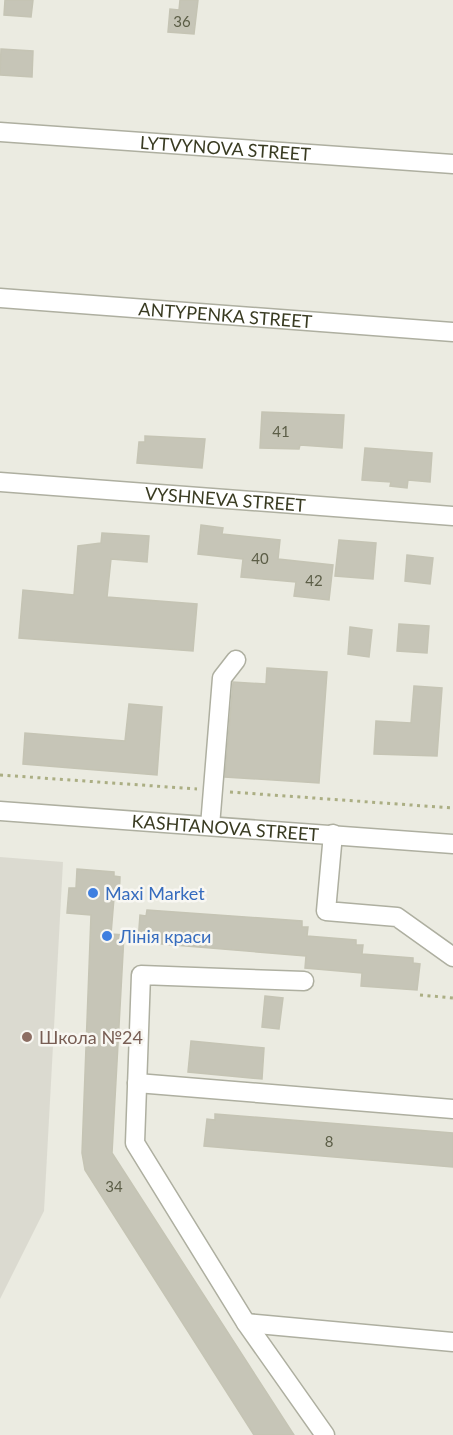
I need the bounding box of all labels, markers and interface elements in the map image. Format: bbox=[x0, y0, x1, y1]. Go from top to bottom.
house number: 36 bbox=[173, 12, 191, 30]
street label: LYTVYNOVA STREET bbox=[139, 131, 312, 165]
street label: ANTYPENKA STREET bbox=[138, 297, 313, 332]
house number: 41 bbox=[272, 422, 290, 440]
street label: VYSHNEVA STREET bbox=[144, 482, 307, 516]
house number: 40 bbox=[251, 549, 269, 567]
house number: 42 bbox=[305, 571, 323, 589]
street label: KASHTANOVA STREET bbox=[131, 810, 320, 845]
place label: Maxi Market bbox=[105, 882, 205, 904]
marker: Maxi Market bbox=[86, 886, 100, 900]
place label: Лінія краси bbox=[118, 925, 211, 947]
marker: Лінія краси bbox=[100, 929, 114, 943]
place label: Школа №24 bbox=[39, 1026, 143, 1048]
marker: Школа №24 bbox=[20, 1030, 34, 1044]
house number: 8 bbox=[325, 1132, 333, 1150]
house number: 34 bbox=[105, 1177, 123, 1195]

